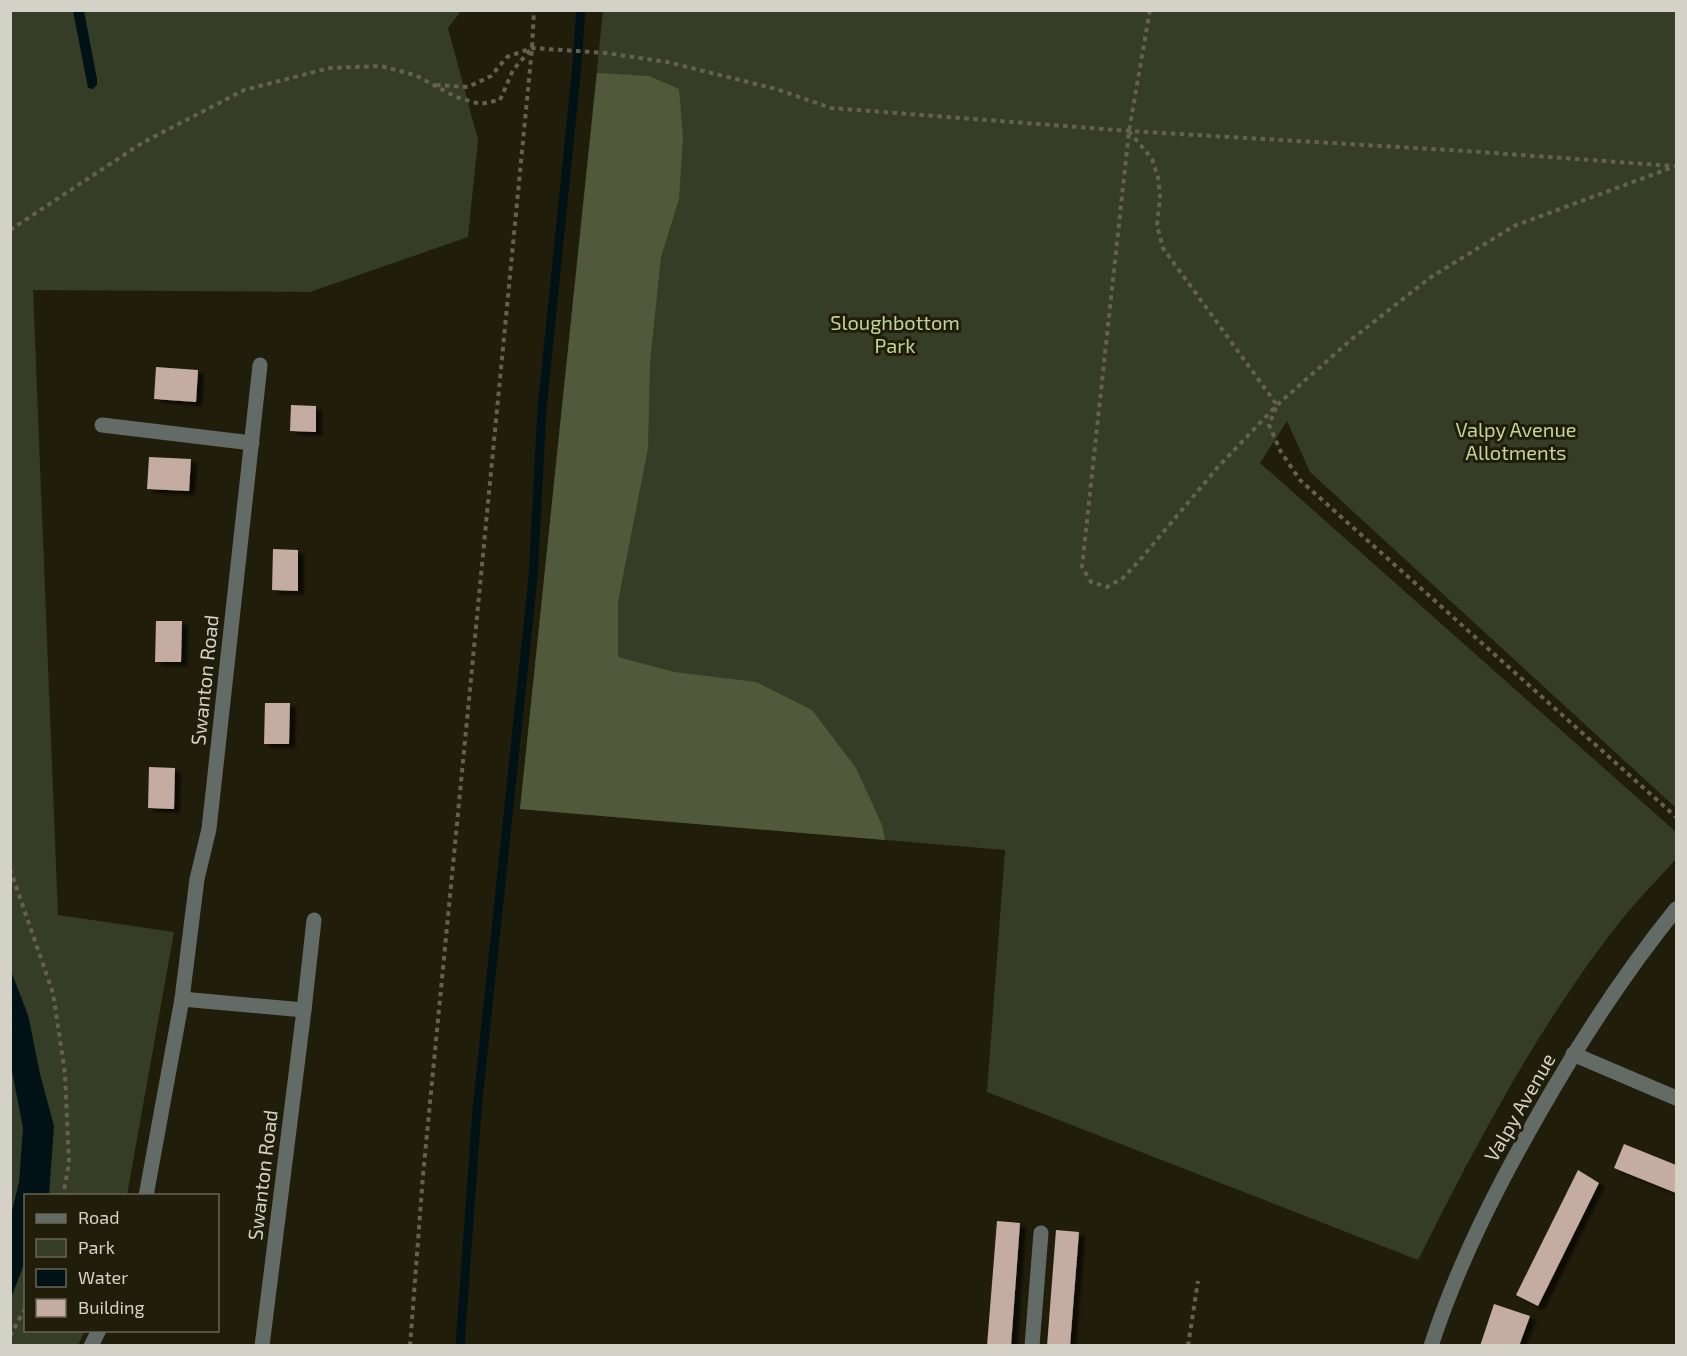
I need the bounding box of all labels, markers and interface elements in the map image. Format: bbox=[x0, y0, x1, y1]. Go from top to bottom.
park label: Sloughbottom Park bbox=[830, 310, 960, 357]
park label: Valpy Avenue Allotments bbox=[1455, 417, 1577, 464]
street label: Swanton Road bbox=[185, 613, 223, 747]
street label: Valpy Avenue bbox=[1478, 1049, 1560, 1165]
street label: Swanton Road bbox=[242, 1108, 282, 1242]
legend bbox=[24, 1194, 219, 1332]
text: Road bbox=[78, 1206, 119, 1228]
text: Park bbox=[78, 1236, 115, 1258]
text: Water bbox=[78, 1266, 128, 1288]
text: Building bbox=[78, 1296, 145, 1318]

